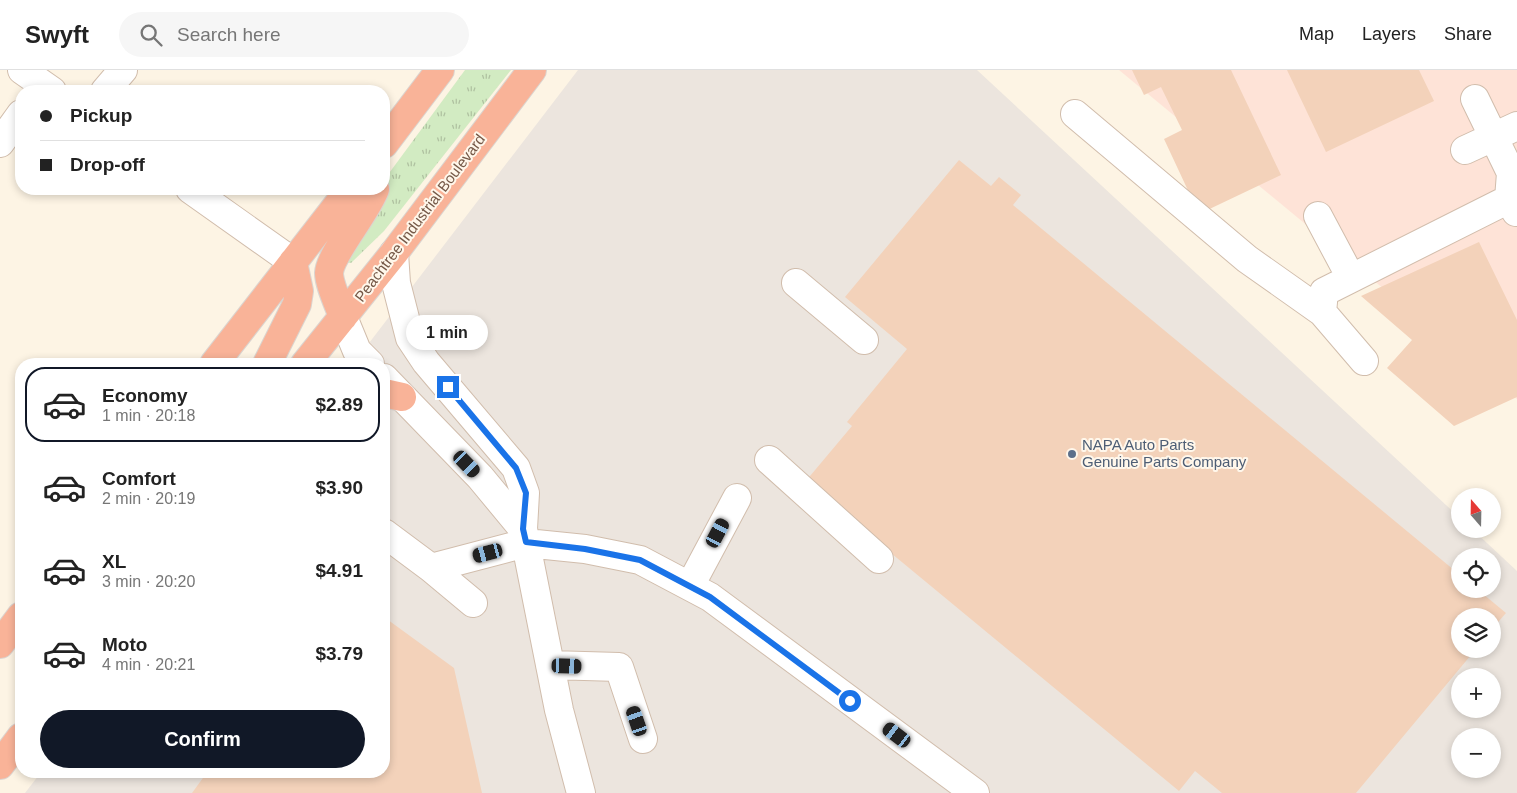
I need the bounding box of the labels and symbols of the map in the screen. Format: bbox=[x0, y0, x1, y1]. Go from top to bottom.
street label: Peachtree Industrial Boulevard bbox=[351, 131, 488, 305]
callout: 1 min bbox=[407, 314, 489, 350]
route end bbox=[437, 376, 459, 398]
place label: NAPA Auto Parts Genuine Parts Company bbox=[1082, 436, 1247, 470]
car bbox=[451, 448, 482, 480]
marker: NAPA Auto Parts Genuine Parts Company bbox=[1066, 448, 1078, 460]
north arrow bbox=[1451, 488, 1501, 538]
car bbox=[704, 516, 731, 550]
car bbox=[471, 542, 504, 564]
car bbox=[551, 658, 582, 674]
route start bbox=[839, 690, 861, 712]
car bbox=[625, 704, 648, 738]
car bbox=[880, 720, 913, 750]

